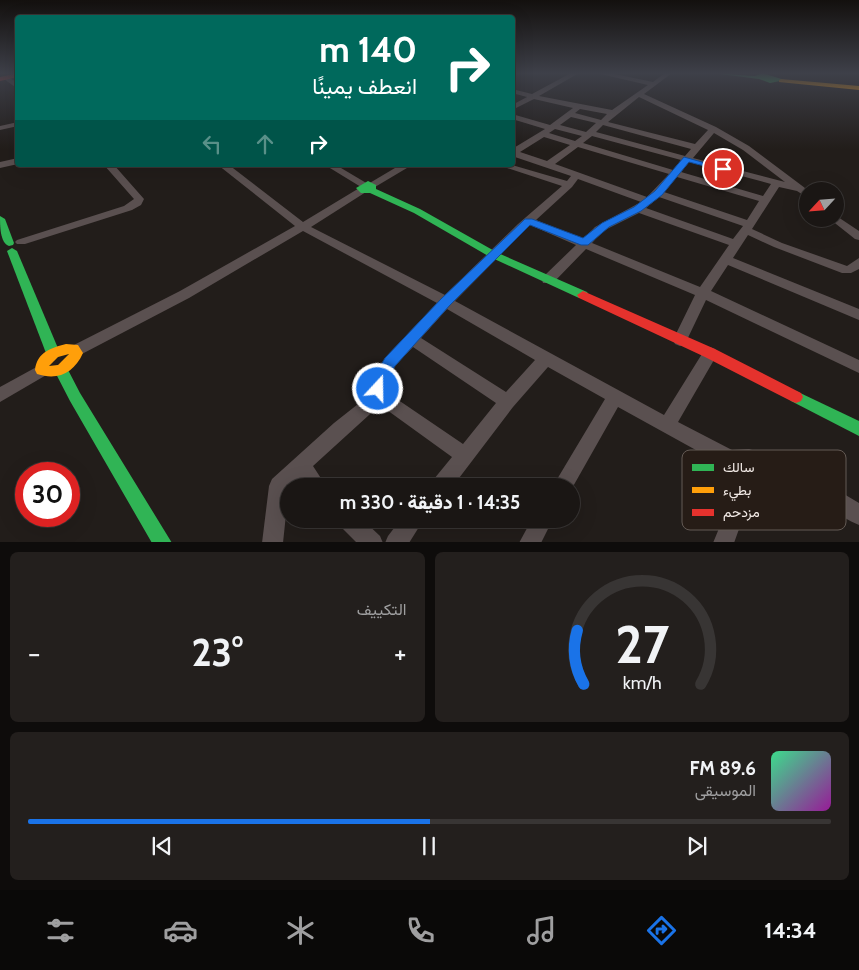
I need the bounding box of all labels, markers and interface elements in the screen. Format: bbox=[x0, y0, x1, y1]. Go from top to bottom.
text: 140 m bbox=[319, 28, 417, 71]
icon: right bbox=[435, 35, 500, 100]
text: انعطف يمينًا bbox=[312, 73, 417, 100]
icon: left bbox=[198, 130, 226, 158]
icon: ahead bbox=[251, 130, 279, 158]
icon: right bbox=[304, 130, 332, 158]
pin bbox=[702, 148, 744, 190]
icon: arrive bbox=[709, 155, 737, 183]
north arrow bbox=[799, 182, 844, 228]
map controls bbox=[799, 182, 844, 227]
position arrow bbox=[351, 362, 403, 414]
legend bbox=[682, 450, 846, 530]
text: سالك bbox=[723, 458, 754, 476]
speed limit sign: 30 bbox=[15, 462, 80, 527]
text: بطيء bbox=[723, 481, 751, 502]
text: 14:35 · 1 دقيقة · 330 m bbox=[340, 491, 520, 514]
text: مزدحم bbox=[723, 503, 760, 521]
text: التكييف bbox=[357, 600, 407, 619]
text: 27 bbox=[615, 613, 669, 676]
text: 23° bbox=[191, 629, 243, 676]
text: − bbox=[28, 636, 40, 670]
text: + bbox=[394, 636, 406, 670]
text: km/h bbox=[622, 672, 661, 693]
text: 89.6 FM bbox=[689, 757, 756, 780]
text: الموسيقى bbox=[695, 781, 756, 800]
icon: previous bbox=[148, 832, 176, 860]
icon: pause bbox=[415, 832, 443, 860]
icon: next bbox=[683, 832, 711, 860]
icon: filters bbox=[43, 913, 78, 948]
icon: car bbox=[163, 913, 198, 948]
icon: climate bbox=[283, 913, 318, 948]
icon: phone bbox=[403, 913, 438, 948]
icon: music bbox=[524, 913, 559, 948]
icon: directions bbox=[644, 913, 679, 948]
text: 14:34 bbox=[764, 917, 816, 944]

